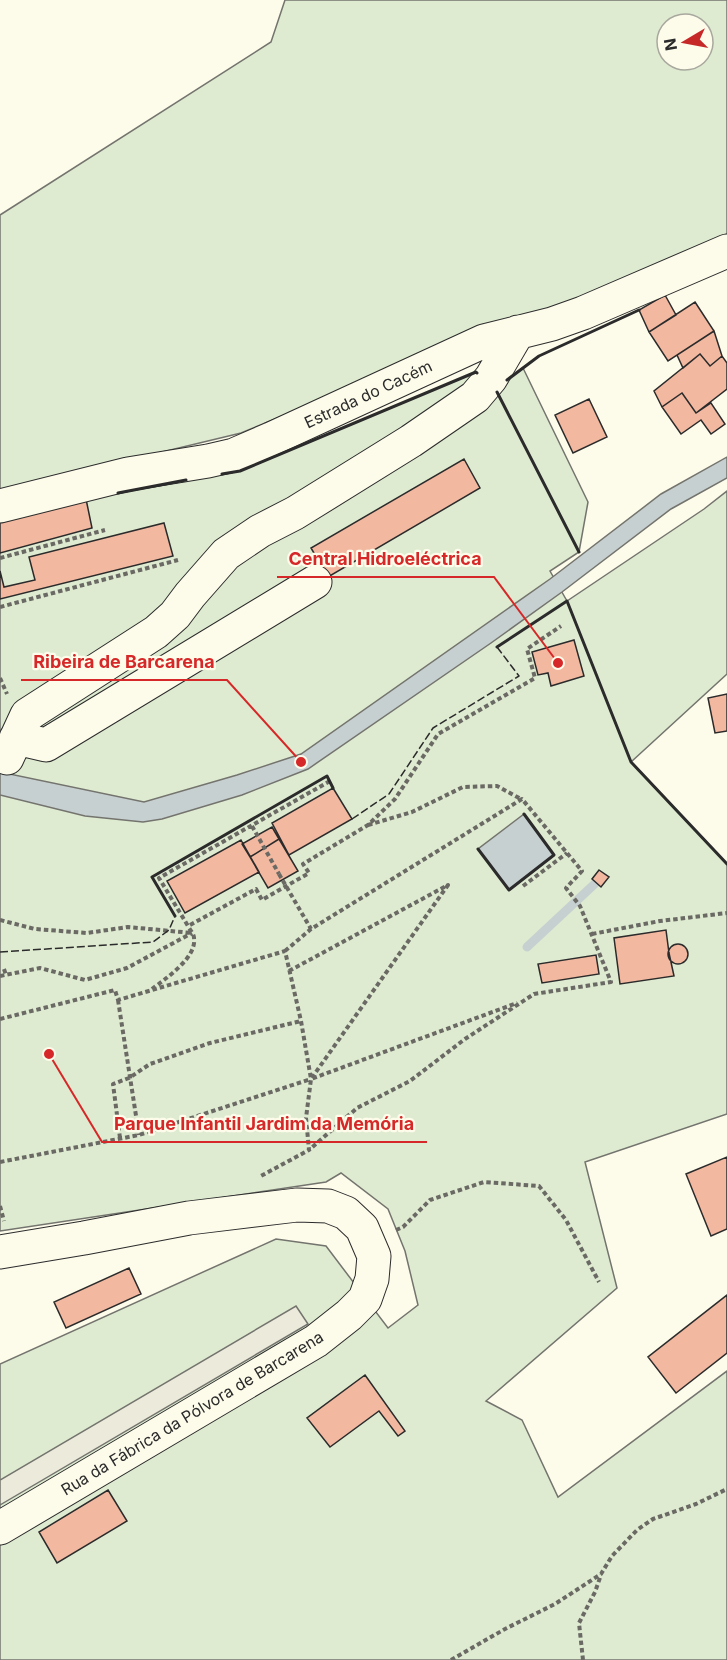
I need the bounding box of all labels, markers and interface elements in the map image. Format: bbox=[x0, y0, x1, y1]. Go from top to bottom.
north arrow bbox=[655, 12, 715, 72]
text: N bbox=[659, 37, 681, 52]
street label: Estrada do Cacém bbox=[301, 356, 435, 432]
callout: Central Hidroeléctrica bbox=[277, 541, 494, 577]
text: Central Hidroeléctrica bbox=[288, 548, 482, 569]
callout: Ribeira de Barcarena bbox=[21, 644, 227, 680]
text: Ribeira de Barcarena bbox=[33, 651, 215, 672]
callout: Parque Infantil Jardim da Memória bbox=[102, 1106, 427, 1142]
text: Parque Infantil Jardim da Memória bbox=[114, 1113, 414, 1134]
street label: Rua da Fábrica da Pólvora de Barcarena bbox=[57, 1326, 327, 1500]

